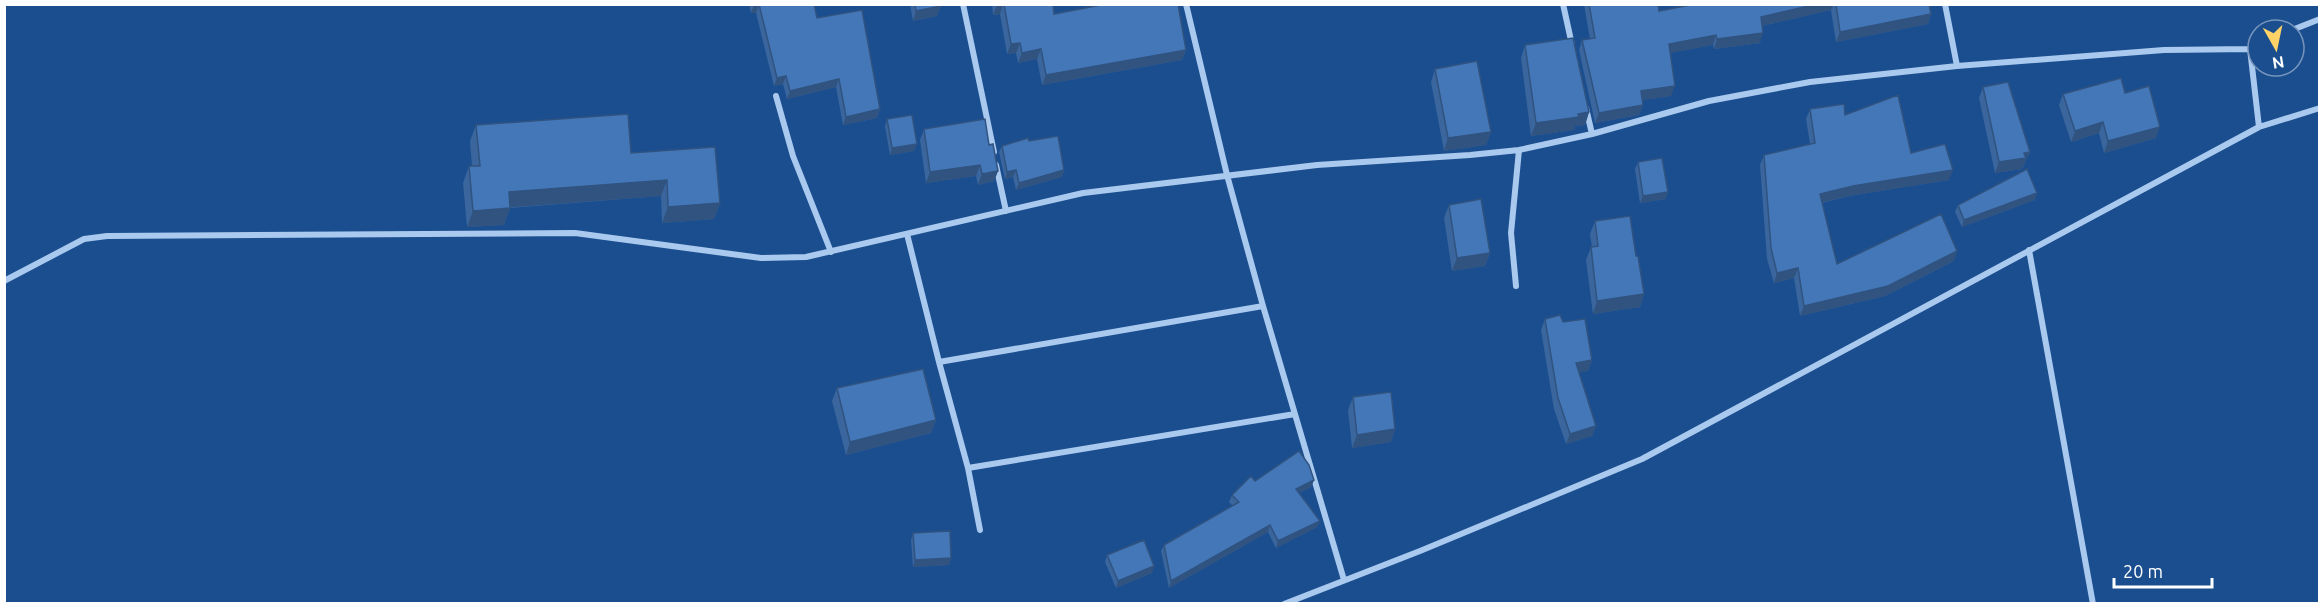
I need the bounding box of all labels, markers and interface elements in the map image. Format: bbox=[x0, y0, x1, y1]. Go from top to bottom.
north arrow bbox=[2246, 18, 2306, 78]
text: N bbox=[2271, 53, 2286, 73]
scale bar bbox=[2114, 551, 2212, 589]
text: 20 m bbox=[2123, 561, 2163, 581]

